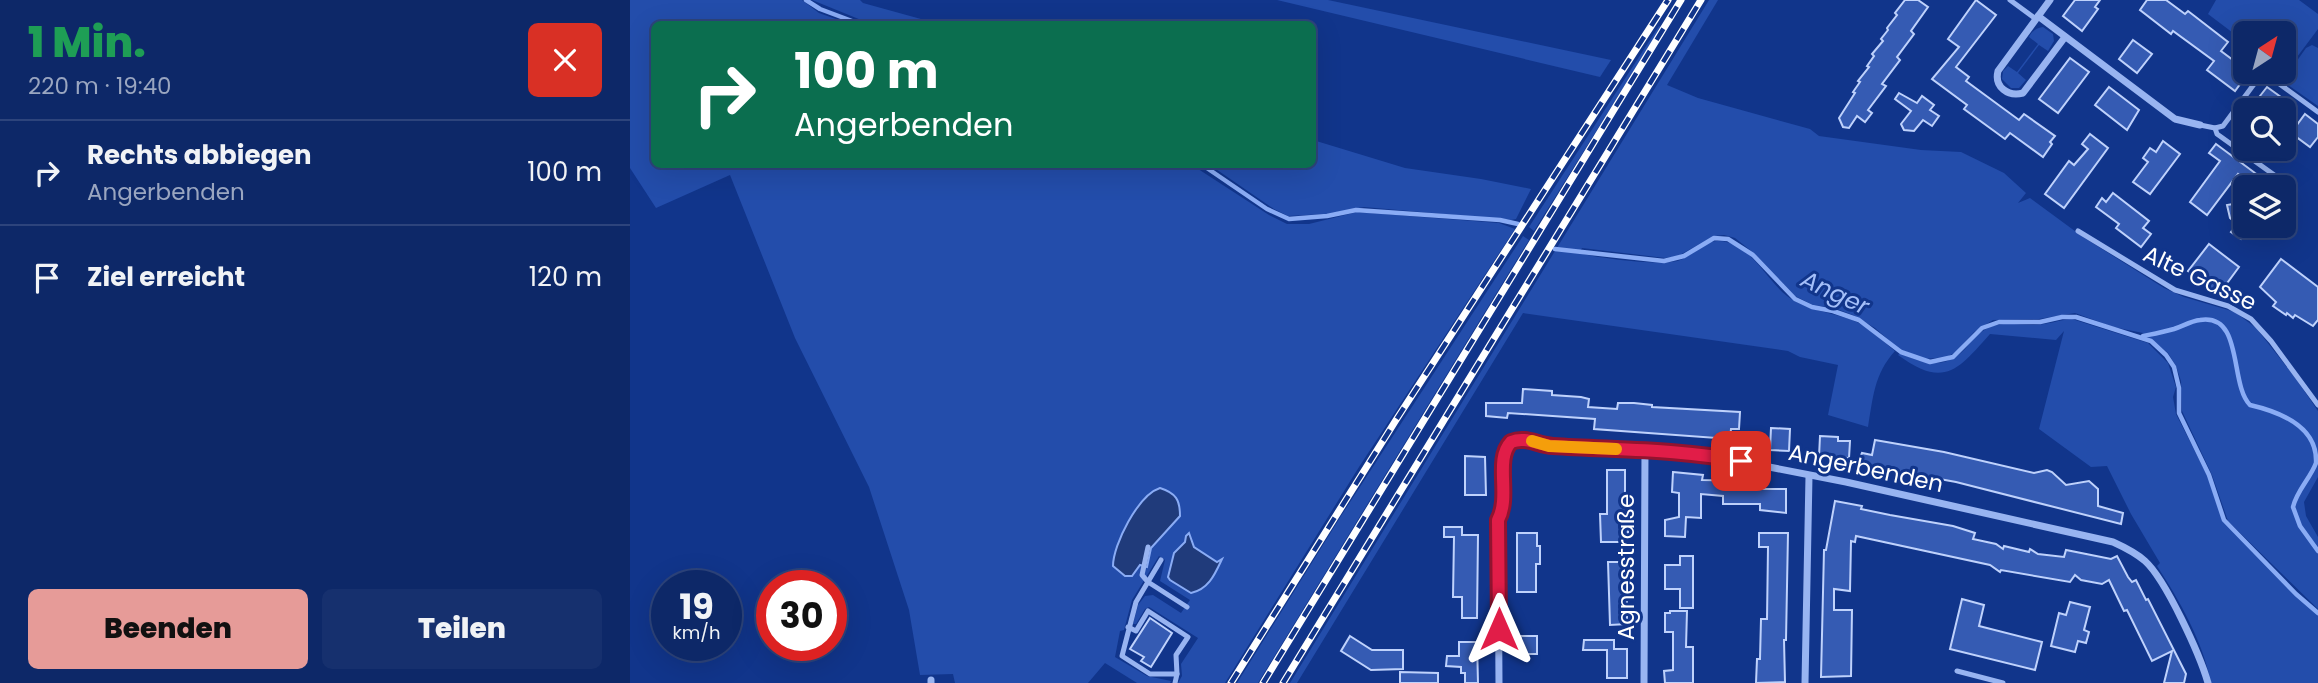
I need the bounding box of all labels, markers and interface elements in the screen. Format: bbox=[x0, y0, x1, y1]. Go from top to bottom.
text: 1 Min. bbox=[28, 13, 146, 72]
north arrow bbox=[2233, 21, 2296, 84]
map controls bbox=[2233, 21, 2296, 238]
button: close bbox=[528, 23, 602, 97]
text: 100 m bbox=[794, 37, 939, 105]
icon: right bbox=[679, 49, 770, 140]
text: 220 m · 19:40 bbox=[28, 70, 172, 102]
button: search bbox=[2233, 98, 2296, 161]
text: Angerbenden bbox=[794, 102, 1013, 147]
text: Rechts abbiegen bbox=[87, 137, 312, 173]
icon: right bbox=[28, 154, 66, 192]
text: 100 m bbox=[527, 154, 602, 190]
button: layers bbox=[2233, 175, 2296, 238]
text: Angerbenden bbox=[87, 176, 245, 208]
street label: Alte Gasse bbox=[2138, 238, 2262, 318]
icon: arrive bbox=[28, 259, 66, 297]
text: Ziel erreicht bbox=[87, 259, 245, 295]
text: 120 m bbox=[529, 259, 602, 295]
water label: Anger bbox=[1795, 262, 1876, 323]
pin bbox=[1711, 431, 1771, 491]
street label: Angerbenden bbox=[1786, 436, 1946, 500]
icon: arrive bbox=[1722, 442, 1760, 480]
street label: Agnesstraße bbox=[1610, 494, 1642, 640]
speed limit sign: 30 bbox=[756, 570, 847, 661]
text: 19 bbox=[679, 582, 714, 631]
button: Beenden bbox=[28, 589, 308, 669]
button: Teilen bbox=[322, 589, 602, 669]
position arrow bbox=[1462, 592, 1536, 666]
text: km/h bbox=[673, 620, 720, 645]

